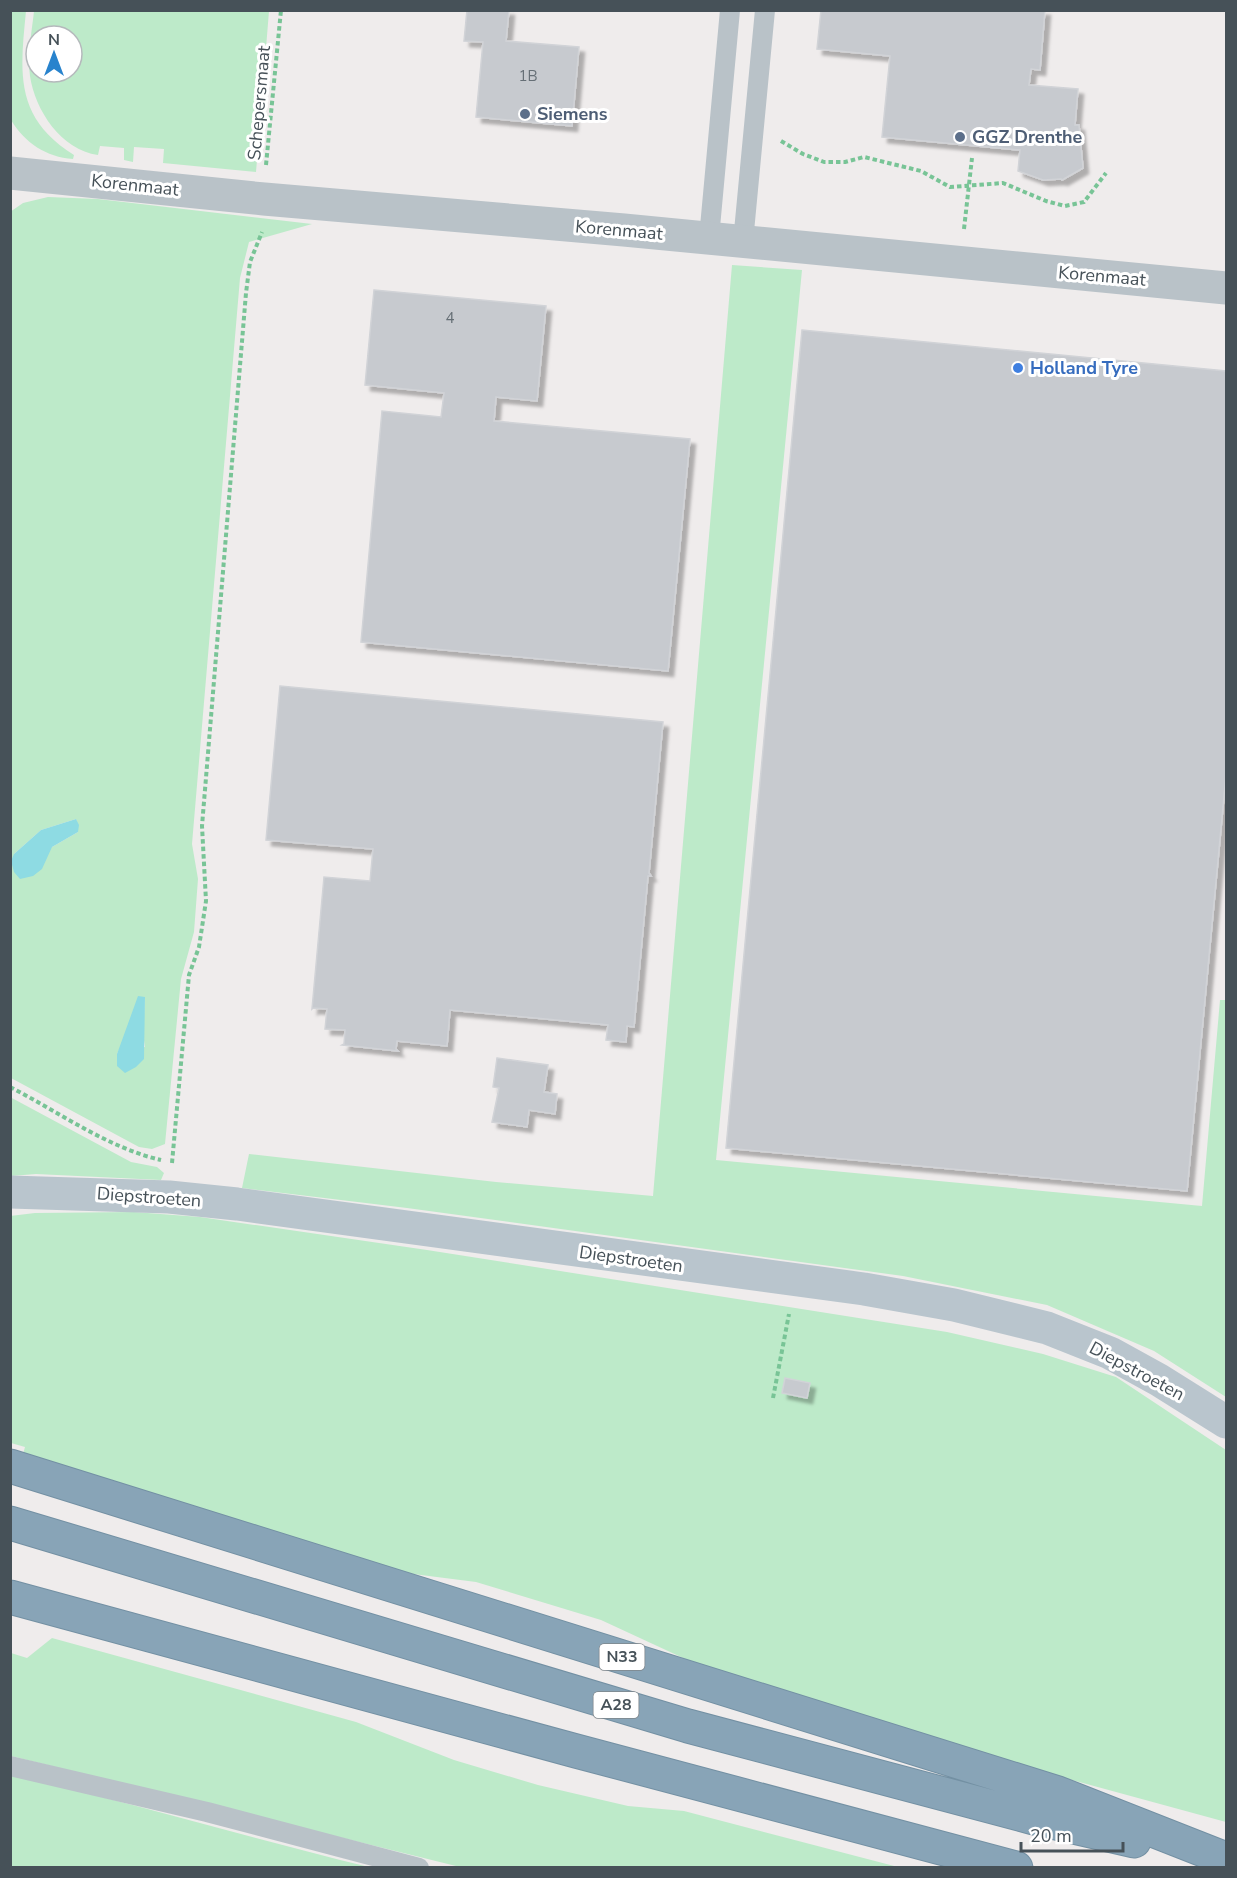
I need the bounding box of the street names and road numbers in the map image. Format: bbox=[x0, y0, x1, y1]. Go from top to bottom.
street label: Schepersmaat bbox=[242, 44, 276, 161]
street label: Korenmaat bbox=[90, 168, 181, 202]
street label: Korenmaat bbox=[574, 214, 665, 246]
street label: Korenmaat bbox=[1057, 260, 1148, 292]
street label: Diepstroeten bbox=[96, 1181, 202, 1213]
street label: Diepstroeten bbox=[578, 1240, 684, 1278]
street label: Diepstroeten bbox=[1085, 1336, 1189, 1406]
road number: N33 bbox=[600, 1644, 644, 1670]
road number: A28 bbox=[594, 1692, 638, 1718]

